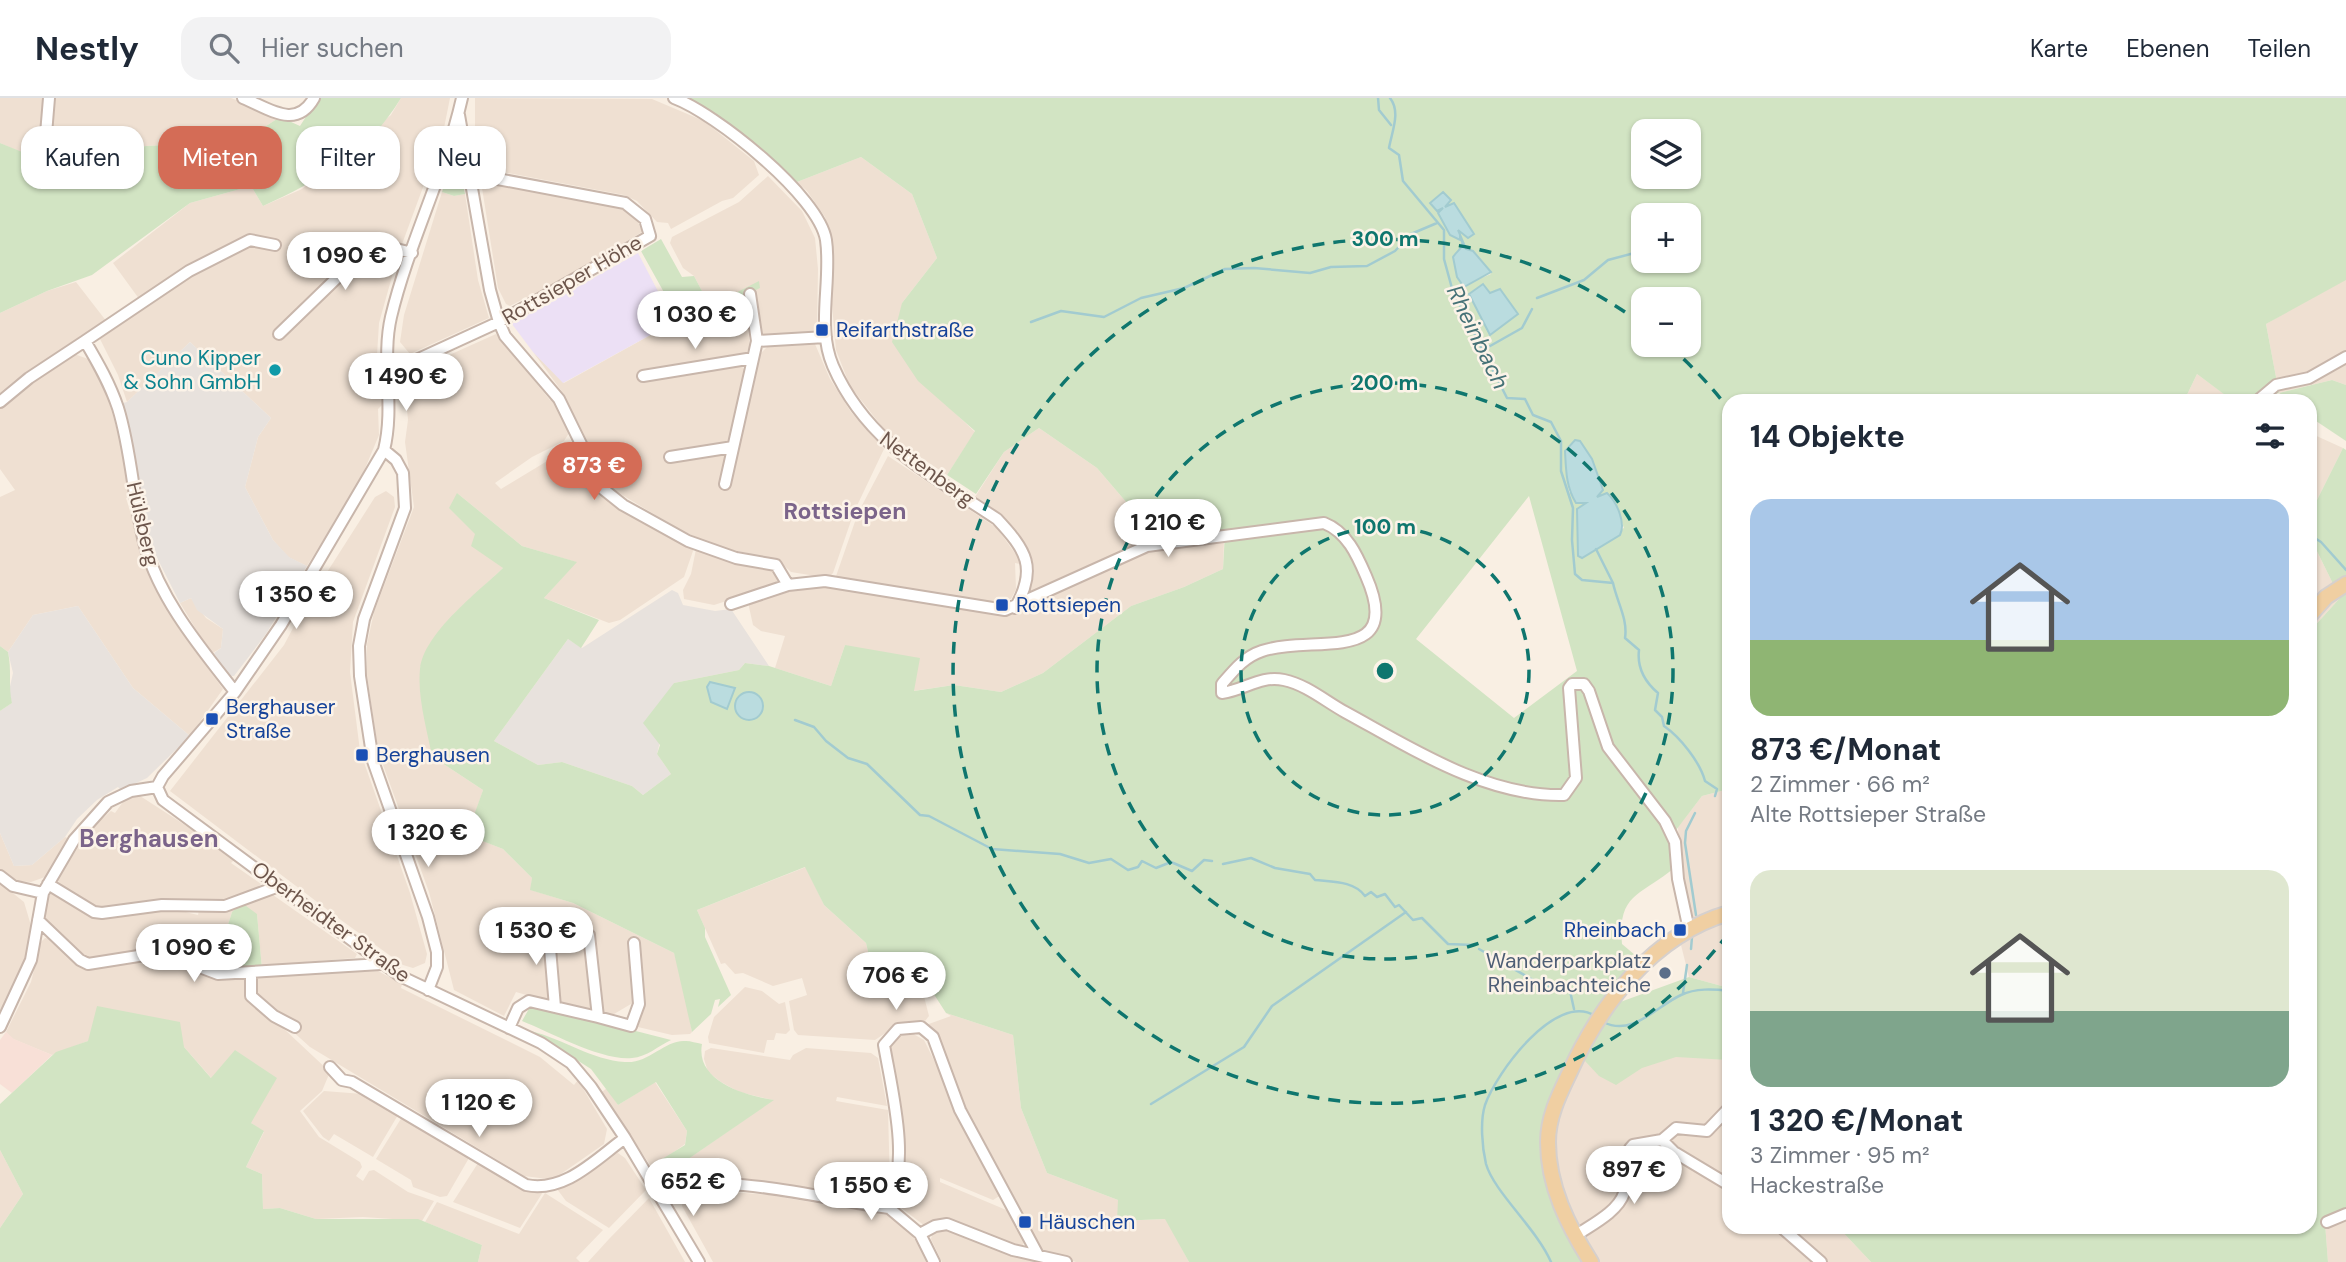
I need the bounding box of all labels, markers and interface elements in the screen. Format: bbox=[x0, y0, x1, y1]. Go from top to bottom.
search box bbox=[181, 17, 671, 80]
text: Nestly bbox=[35, 27, 139, 70]
icon: search bbox=[205, 29, 243, 67]
text: Hier suchen bbox=[261, 31, 404, 65]
text: Karte bbox=[2030, 33, 2088, 64]
text: Ebenen bbox=[2126, 33, 2210, 64]
text: Teilen bbox=[2248, 33, 2311, 64]
map controls bbox=[1631, 119, 1701, 357]
button: layers bbox=[1631, 119, 1701, 189]
chip: Kaufen bbox=[21, 126, 144, 189]
chip: Mieten bbox=[158, 126, 282, 189]
chip: Filter bbox=[296, 126, 400, 189]
chip: Neu bbox=[414, 126, 506, 189]
button: + bbox=[1631, 203, 1701, 273]
text: 300 m bbox=[1352, 225, 1418, 253]
street label: Rottsieper Höhe bbox=[497, 229, 647, 331]
pin: 1 090 € bbox=[280, 232, 410, 292]
text: 1 090 € bbox=[303, 240, 387, 270]
water label: Rheinbach bbox=[1440, 280, 1516, 394]
button: − bbox=[1631, 287, 1701, 357]
pin: 1 030 € bbox=[630, 292, 760, 351]
text: 1 030 € bbox=[653, 299, 737, 329]
place label: Reifarthstraße bbox=[836, 316, 974, 344]
marker: Reifarthstraße bbox=[814, 322, 830, 338]
place label: Cuno Kipper & Sohn GmbH bbox=[124, 344, 261, 396]
pin: 1 490 € bbox=[341, 354, 471, 413]
text: 1 490 € bbox=[364, 361, 448, 391]
marker: Cuno Kipper & Sohn GmbH bbox=[267, 362, 283, 378]
text: 200 m bbox=[1352, 369, 1418, 397]
text: 14 Objekte bbox=[1750, 417, 1905, 456]
icon: filters bbox=[2251, 417, 2289, 455]
street label: Nettenberg bbox=[874, 425, 980, 513]
pin: 873 € bbox=[545, 442, 643, 502]
text: 873 € bbox=[562, 450, 626, 480]
street label: Hülsberg bbox=[120, 479, 166, 569]
district label: Rottsiepen bbox=[784, 496, 906, 526]
pin: 1 210 € bbox=[1103, 500, 1233, 559]
text: 1 210 € bbox=[1130, 507, 1206, 537]
text: 100 m bbox=[1354, 513, 1416, 541]
icon: home bbox=[1957, 544, 2083, 670]
pin: 1 350 € bbox=[231, 572, 361, 631]
text: 1 350 € bbox=[255, 579, 337, 609]
place label: Rottsiepen bbox=[1016, 591, 1121, 619]
marker: Rottsiepen bbox=[994, 597, 1010, 613]
centre of rings bbox=[1373, 659, 1397, 683]
place label: Berghauser Straße bbox=[226, 693, 336, 745]
marker: Berghauser Straße bbox=[204, 711, 220, 727]
text: 873 €/Monat bbox=[1750, 730, 1941, 769]
place label: Berghausen bbox=[376, 741, 490, 769]
marker: Berghausen bbox=[354, 747, 370, 763]
text: 2 Zimmer · 66 m² bbox=[1750, 769, 1930, 799]
text: Alte Rottsieper Straße bbox=[1750, 799, 1986, 829]
pin: 1 320 € bbox=[363, 810, 493, 869]
text: 1 320 € bbox=[388, 817, 468, 847]
district label: Berghausen bbox=[79, 823, 219, 854]
street label: Oberheidter Straße bbox=[246, 855, 416, 989]
pin: 1 530 € bbox=[471, 908, 601, 967]
text: 1 530 € bbox=[495, 915, 577, 945]
icon: home bbox=[1957, 915, 2083, 1041]
place label: Rheinbach bbox=[1564, 916, 1666, 944]
marker: Rheinbach bbox=[1672, 922, 1688, 938]
pin: 1 090 € bbox=[129, 924, 259, 984]
text: 1 090 € bbox=[152, 932, 236, 962]
place label: Wanderparkplatz Rheinbachteiche bbox=[1486, 947, 1651, 999]
pin: 706 € bbox=[847, 953, 945, 1012]
text: 706 € bbox=[863, 960, 929, 990]
marker: Wanderparkplatz Rheinbachteiche bbox=[1657, 965, 1673, 981]
pin: 1 120 € bbox=[414, 1080, 544, 1139]
text: 1 120 € bbox=[441, 1087, 517, 1117]
text: 1 320 €/Monat bbox=[1750, 1101, 1963, 1140]
text: 3 Zimmer · 95 m² bbox=[1750, 1140, 1930, 1170]
pin: 897 € bbox=[1585, 1146, 1683, 1206]
text: 897 € bbox=[1602, 1154, 1666, 1184]
pin: 652 € bbox=[644, 1158, 742, 1218]
pin: 1 550 € bbox=[806, 1162, 936, 1222]
text: 652 € bbox=[660, 1166, 726, 1196]
text: 1 550 € bbox=[830, 1170, 912, 1200]
text: Hackestraße bbox=[1750, 1170, 1884, 1200]
place label: Häuschen bbox=[1039, 1208, 1135, 1236]
marker: Häuschen bbox=[1017, 1214, 1033, 1230]

